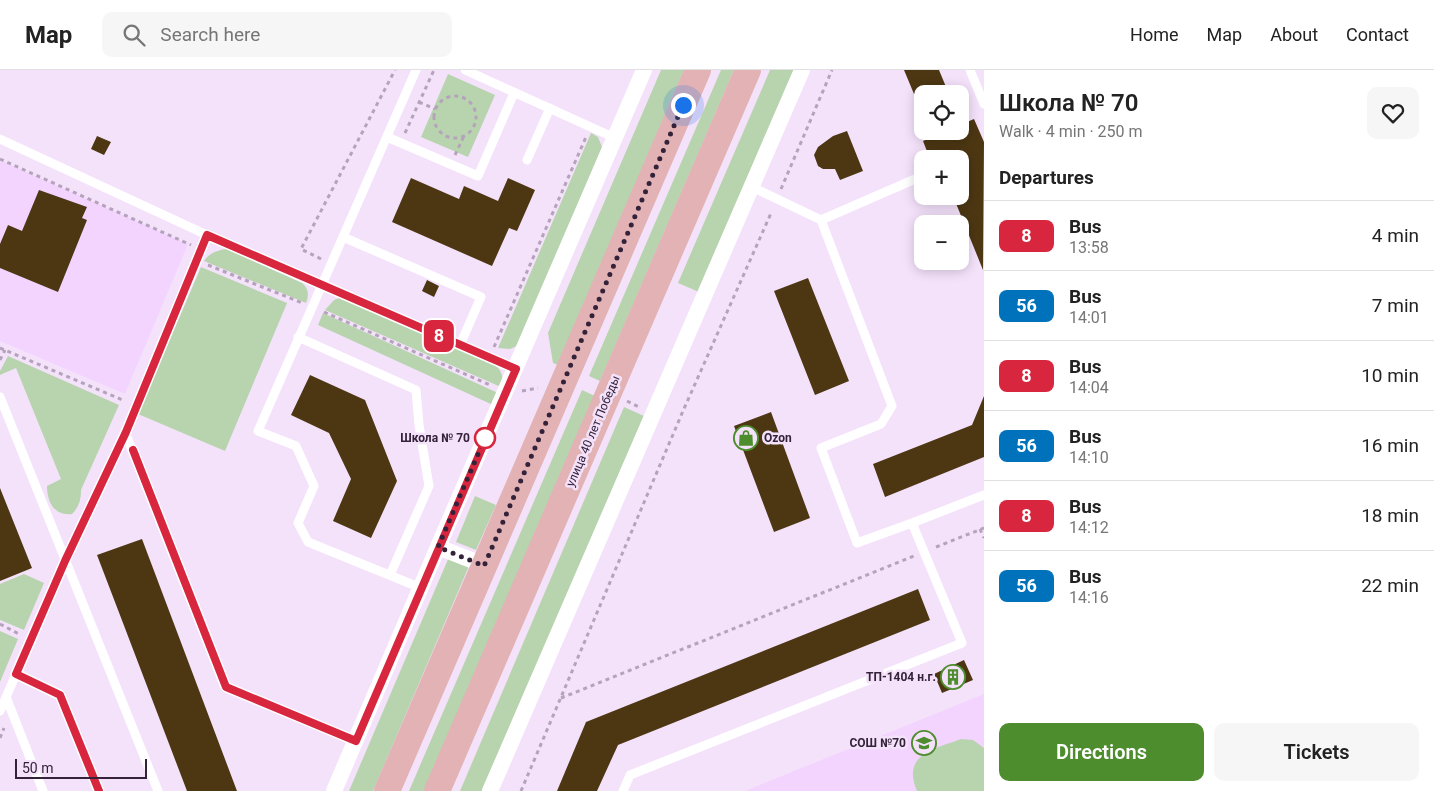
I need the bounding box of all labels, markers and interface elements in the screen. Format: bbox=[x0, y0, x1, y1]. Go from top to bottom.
search box bbox=[102, 12, 452, 57]
text: Map bbox=[25, 21, 72, 49]
icon: search bbox=[120, 21, 148, 49]
text: Search here bbox=[160, 23, 260, 46]
text: Home bbox=[1130, 24, 1179, 45]
text: Map bbox=[1207, 24, 1242, 45]
text: About bbox=[1270, 24, 1318, 45]
text: Contact bbox=[1346, 24, 1409, 45]
map controls bbox=[914, 85, 969, 270]
button: locate bbox=[914, 85, 969, 140]
button: heart bbox=[1367, 87, 1419, 139]
text: Школа № 70 bbox=[999, 89, 1139, 117]
your location bbox=[671, 93, 696, 118]
text: Walk · 4 min · 250 m bbox=[999, 122, 1143, 141]
button: + bbox=[914, 150, 969, 205]
text: Departures bbox=[999, 166, 1094, 189]
button: − bbox=[914, 215, 969, 270]
text: Bus bbox=[1069, 215, 1102, 238]
text: 4 min bbox=[1372, 224, 1419, 247]
text: 8 bbox=[1021, 225, 1032, 246]
text: 13:58 bbox=[1069, 238, 1109, 257]
text: Bus bbox=[1069, 285, 1102, 308]
text: 7 min bbox=[1372, 294, 1419, 317]
text: 56 bbox=[1016, 295, 1037, 316]
text: 14:01 bbox=[1069, 308, 1109, 327]
line badge: 8 bbox=[423, 320, 455, 352]
text: 8 bbox=[434, 325, 444, 346]
text: Bus bbox=[1069, 355, 1102, 378]
text: 10 min bbox=[1361, 364, 1419, 387]
text: 8 bbox=[1021, 365, 1032, 386]
street label: улица 40 лет Победы bbox=[563, 373, 623, 489]
text: 14:04 bbox=[1069, 378, 1109, 397]
shop icon: Ozon bbox=[733, 425, 759, 451]
text: Bus bbox=[1069, 425, 1102, 448]
marker: Школа № 70 bbox=[474, 427, 496, 449]
place label: Школа № 70 bbox=[400, 431, 470, 445]
place label: Ozon bbox=[764, 431, 792, 445]
text: 16 min bbox=[1361, 434, 1419, 457]
text: 56 bbox=[1016, 435, 1037, 456]
text: 14:10 bbox=[1069, 448, 1109, 467]
text: Bus bbox=[1069, 495, 1102, 518]
text: 18 min bbox=[1361, 504, 1419, 527]
text: 8 bbox=[1021, 505, 1032, 526]
text: 14:12 bbox=[1069, 518, 1109, 537]
text: Bus bbox=[1069, 565, 1102, 588]
text: 22 min bbox=[1361, 574, 1419, 597]
text: 56 bbox=[1016, 575, 1037, 596]
text: 14:16 bbox=[1069, 588, 1109, 607]
building icon: ТП-1404 н.г. bbox=[940, 664, 966, 690]
place label: ТП-1404 н.г. bbox=[866, 670, 936, 684]
button: Directions bbox=[999, 723, 1204, 781]
button: Tickets bbox=[1214, 723, 1419, 781]
school or university icon: СОШ №70 bbox=[911, 730, 937, 756]
place label: СОШ №70 bbox=[849, 736, 906, 750]
scale bar bbox=[15, 756, 148, 779]
text: 50 m bbox=[22, 760, 54, 776]

